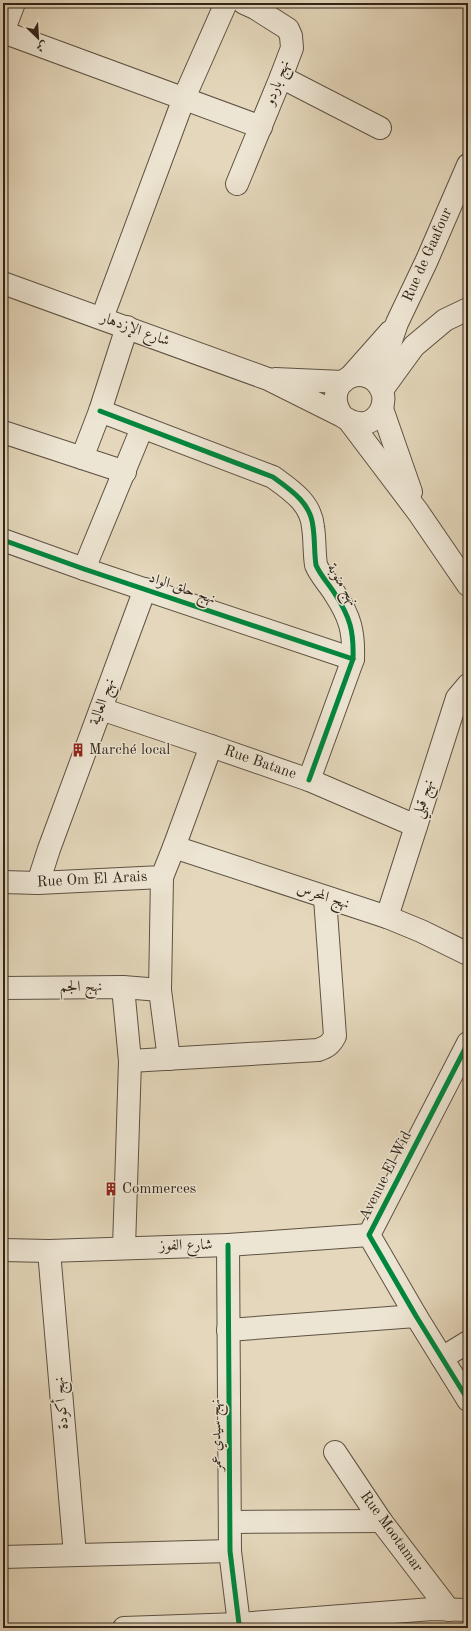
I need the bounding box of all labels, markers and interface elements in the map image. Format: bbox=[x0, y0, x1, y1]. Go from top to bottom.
north arrow bbox=[18, 18, 58, 58]
text: ش bbox=[34, 38, 49, 53]
street label: نهج باردو bbox=[262, 58, 298, 111]
street label: Rue de Gaafour bbox=[401, 206, 455, 304]
street label: شارع الإزدهار bbox=[95, 310, 171, 353]
street label: نهج منوبة bbox=[319, 561, 360, 611]
street label: نهج حلق الواد bbox=[145, 571, 217, 612]
street label: نهج العالية bbox=[88, 677, 123, 729]
building icon: Marché local bbox=[70, 742, 86, 758]
place label: Marché local bbox=[89, 743, 170, 758]
street label: Rue Batane bbox=[222, 744, 298, 782]
street label: نهج قبلي bbox=[411, 778, 442, 822]
street label: Rue Om El Arais bbox=[36, 870, 148, 890]
street label: نهج المحرس bbox=[293, 880, 352, 917]
street label: نهج الجم bbox=[60, 980, 102, 1000]
street label: Avenue El Wid bbox=[357, 1129, 415, 1223]
building icon: Commerces bbox=[103, 1181, 119, 1197]
place label: Commerces bbox=[122, 1182, 196, 1197]
street label: شارع الفوز bbox=[157, 1238, 213, 1258]
street label: نهج أكودة bbox=[47, 1376, 77, 1430]
street label: نهج سيدي عمر bbox=[209, 1399, 230, 1473]
street label: Rue Mootamar bbox=[357, 1489, 425, 1575]

